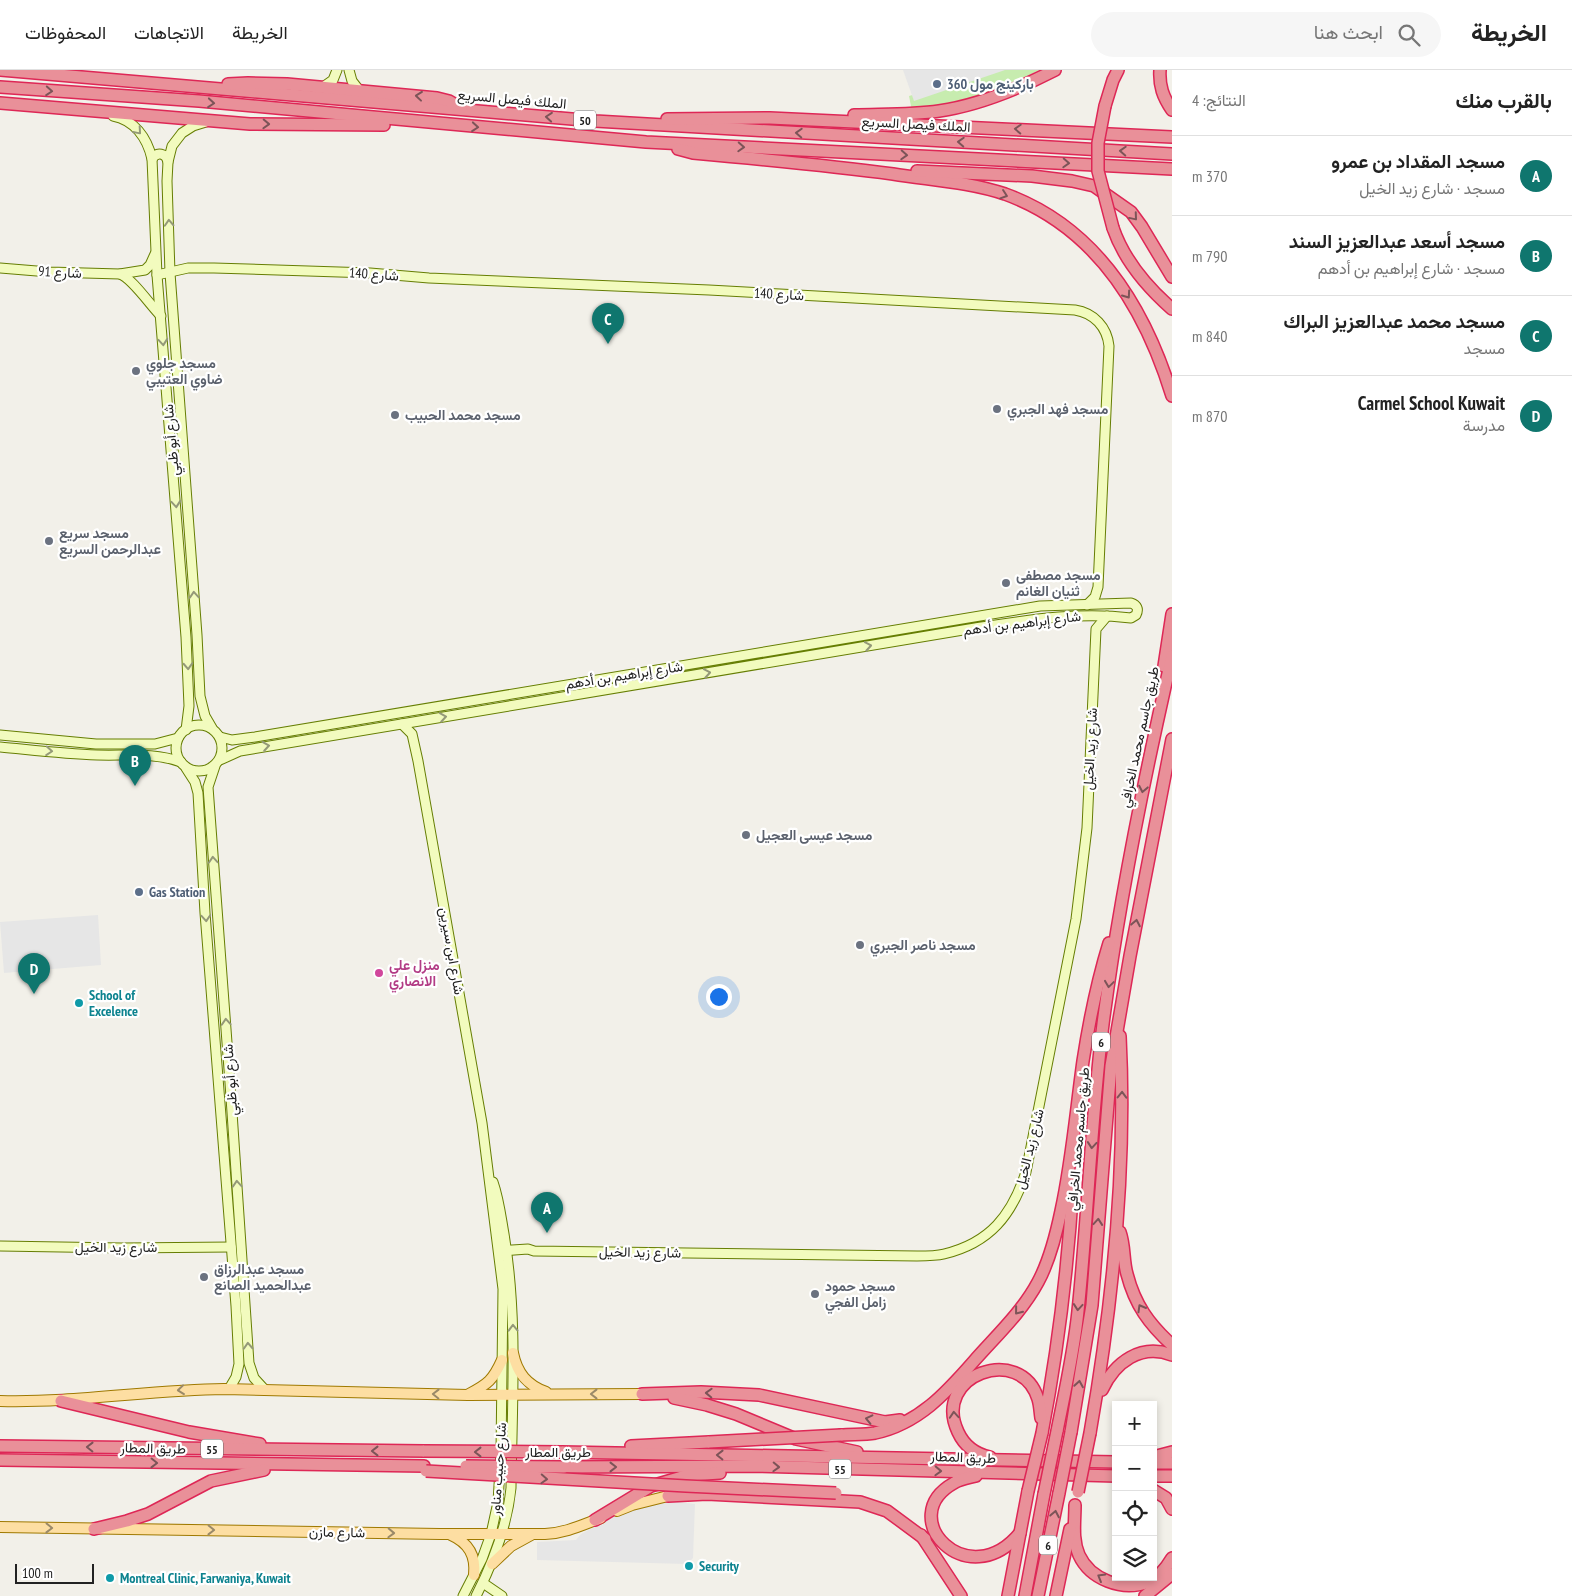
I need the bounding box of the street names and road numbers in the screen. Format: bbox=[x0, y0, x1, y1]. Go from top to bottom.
street label: الملك فيصل السريع bbox=[457, 85, 567, 115]
road number: 50 bbox=[574, 110, 596, 130]
street label: الملك فيصل السريع bbox=[861, 112, 971, 138]
street label: شارع 91 bbox=[38, 262, 82, 284]
street label: شارع 140 bbox=[348, 263, 400, 287]
street label: شارع 140 bbox=[753, 284, 804, 306]
street label: شارع أبو ظبي bbox=[159, 403, 186, 477]
street label: شارع إبراهيم بن أدهم bbox=[962, 607, 1082, 641]
street label: شارع إبراهيم بن أدهم bbox=[564, 657, 684, 695]
street label: طريق جاسم محمد الخرافي bbox=[1115, 665, 1166, 810]
street label: شارع زيد الخيل bbox=[1079, 707, 1103, 791]
street label: شارع ابن سيرين bbox=[433, 906, 469, 996]
road number: 6 bbox=[1092, 1032, 1110, 1052]
street label: شارع أبو ظبي bbox=[219, 1043, 244, 1117]
street label: طريق جاسم محمد الخرافي bbox=[1063, 1066, 1096, 1212]
street label: شارع زيد الخيل bbox=[1010, 1107, 1050, 1192]
street label: شارع زيد الخيل bbox=[75, 1238, 157, 1258]
street label: شارع زيد الخيل bbox=[599, 1242, 681, 1264]
street label: شارع حبيب مناور bbox=[486, 1422, 512, 1517]
street label: طريق المطار bbox=[119, 1438, 186, 1458]
road number: 55 bbox=[201, 1440, 223, 1458]
street label: طريق المطار bbox=[524, 1443, 591, 1461]
street label: طريق المطار bbox=[929, 1447, 996, 1467]
road number: 55 bbox=[829, 1460, 851, 1478]
street label: شارع مازن bbox=[309, 1523, 365, 1543]
road number: 6 bbox=[1039, 1536, 1057, 1554]

